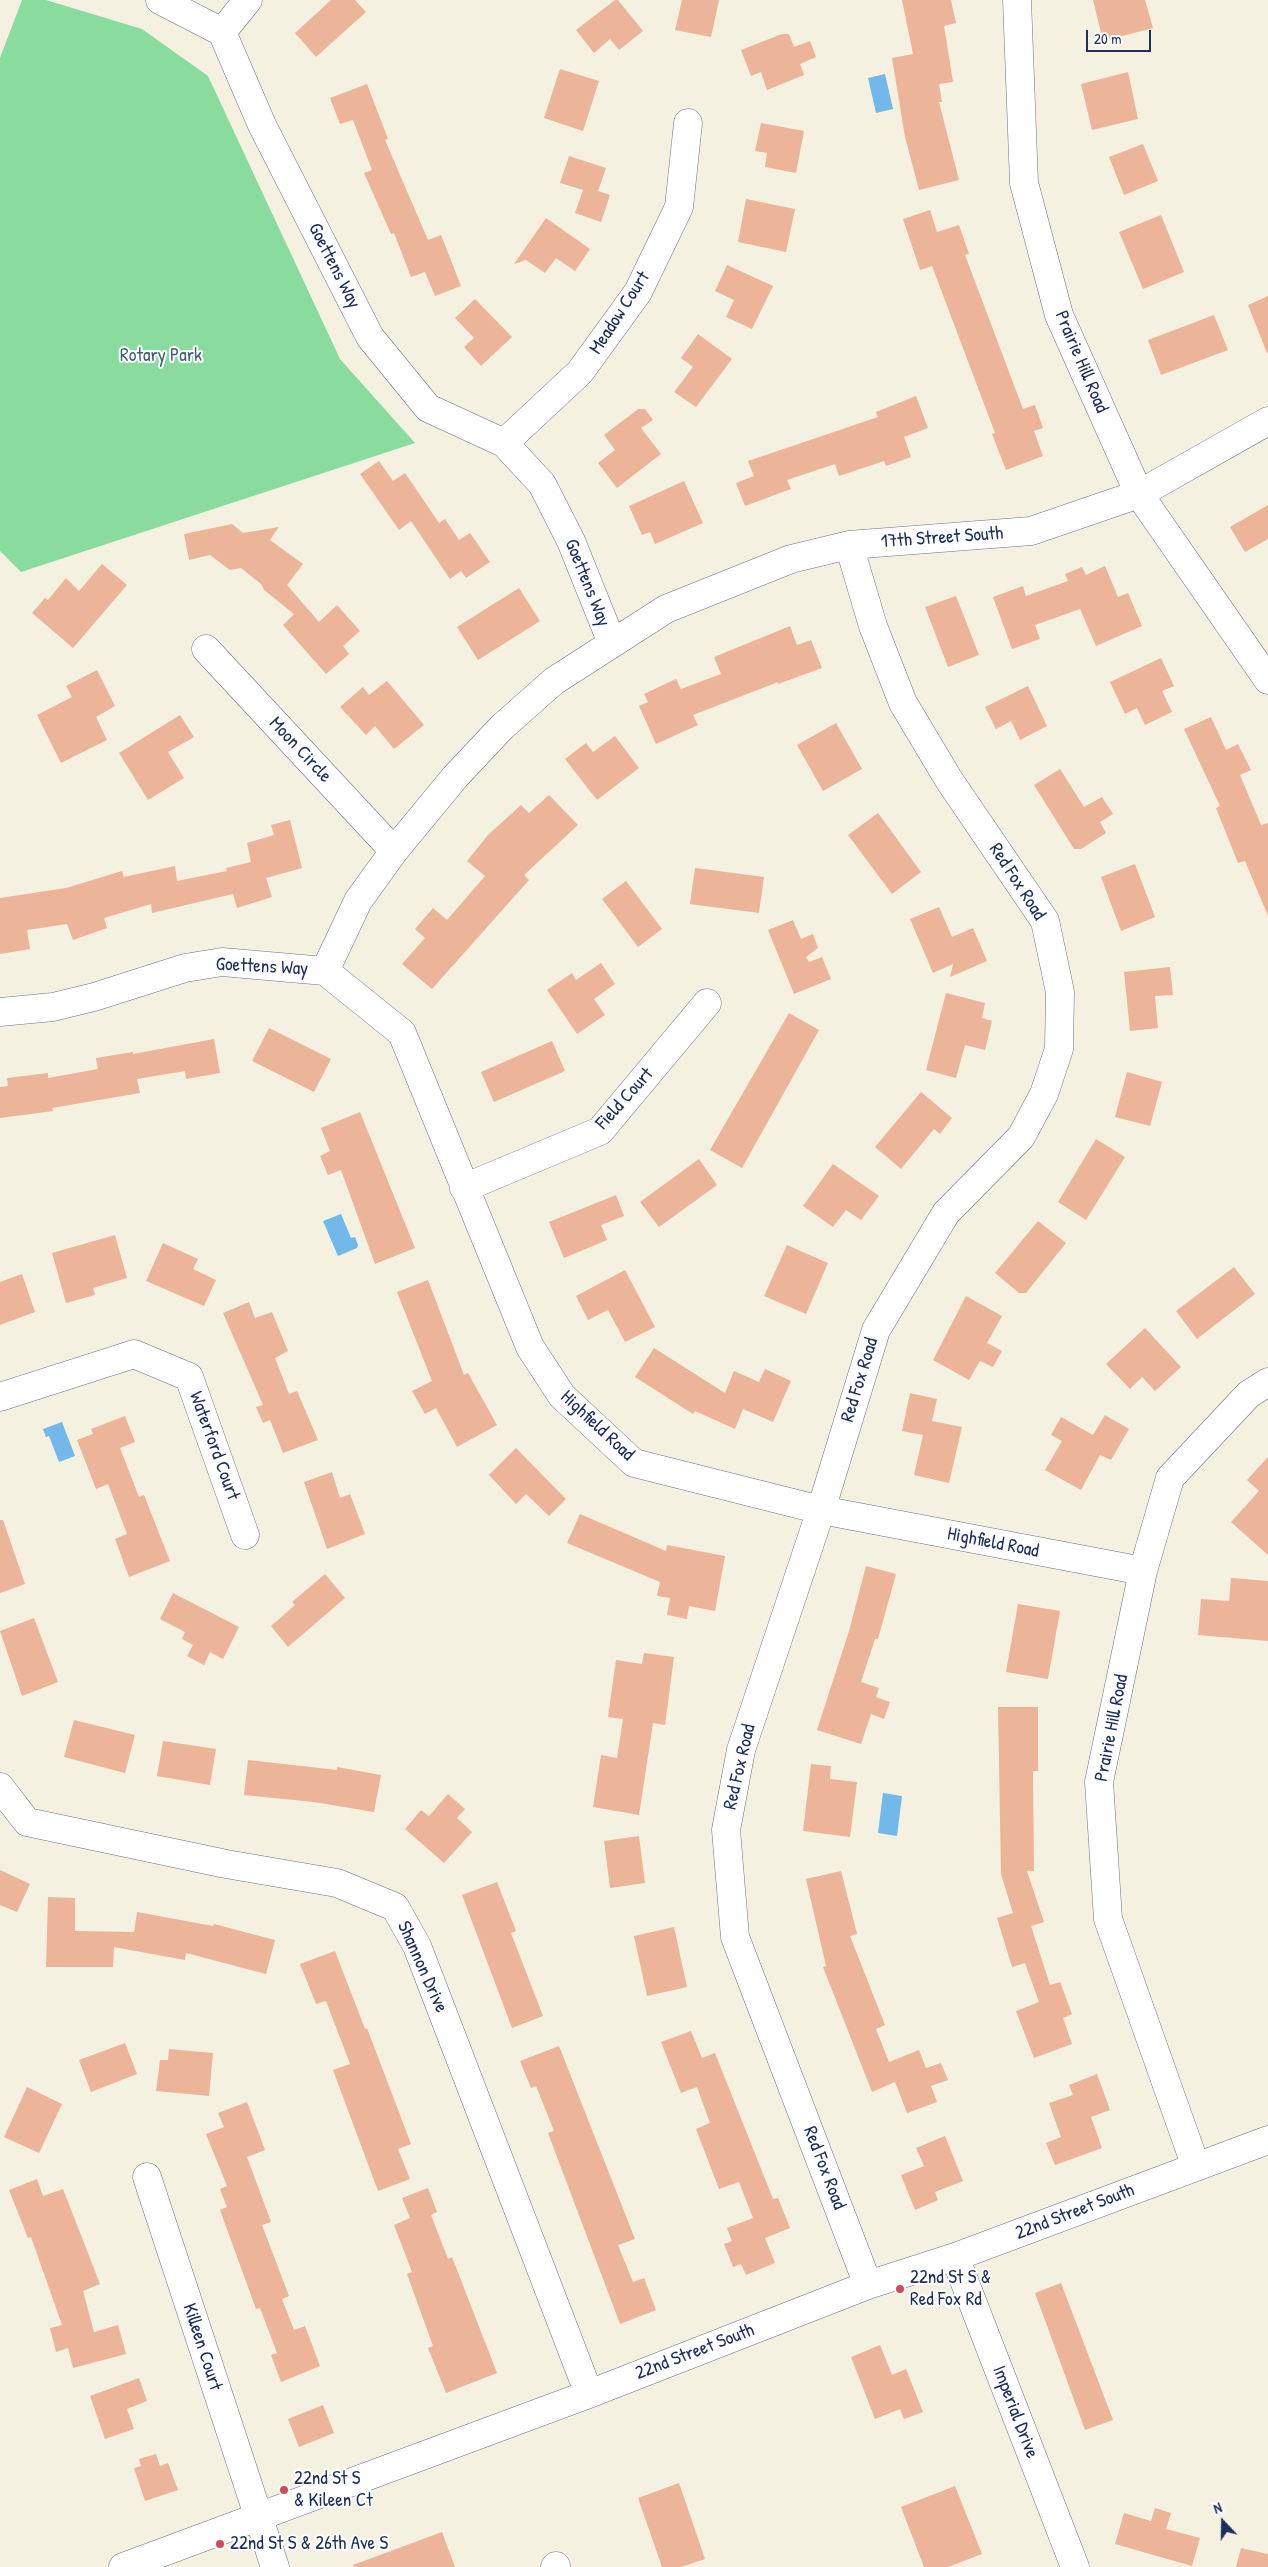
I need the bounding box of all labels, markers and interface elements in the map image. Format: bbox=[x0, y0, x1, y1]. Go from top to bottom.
scale bar bbox=[1088, 20, 1153, 52]
text: 20 m bbox=[1094, 28, 1121, 49]
street label: Goettens Way bbox=[303, 220, 365, 312]
street label: Meadow Court bbox=[585, 267, 655, 359]
street label: Prairie Hill Road bbox=[1049, 308, 1113, 416]
park label: Rotary Park bbox=[120, 345, 202, 367]
street label: 17th Street South bbox=[880, 522, 1004, 554]
street label: Goettens Way bbox=[559, 536, 615, 630]
street label: Moon Circle bbox=[264, 712, 336, 788]
street label: Red Fox Road bbox=[984, 839, 1050, 925]
street label: Goettens Way bbox=[215, 953, 309, 981]
street label: Field Court bbox=[591, 1063, 659, 1135]
street label: Red Fox Road bbox=[836, 1335, 884, 1425]
street label: Highfield Road bbox=[555, 1386, 639, 1466]
street label: Waterford Court bbox=[184, 1389, 244, 1503]
street label: Highfield Road bbox=[945, 1523, 1041, 1563]
street label: Prairie Hill Road bbox=[1090, 1673, 1134, 1783]
street label: Red Fox Road bbox=[719, 1722, 761, 1812]
street label: Shannon Drive bbox=[392, 1918, 452, 2016]
street label: Red Fox Road bbox=[798, 2123, 850, 2213]
street label: 22nd Street South bbox=[1012, 2179, 1138, 2245]
place label: 22nd St S & Red Fox Rd bbox=[910, 2267, 991, 2311]
marker: 22nd St S & Red Fox Rd bbox=[894, 2283, 906, 2295]
street label: Killeen Court bbox=[177, 2301, 227, 2393]
street label: 22nd Street South bbox=[632, 2319, 758, 2385]
street label: Imperial Drive bbox=[987, 2363, 1043, 2461]
place label: 22nd St S & Kileen Ct bbox=[294, 2468, 373, 2512]
marker: 22nd St S & Kileen Ct bbox=[278, 2484, 290, 2496]
north arrow bbox=[1198, 2497, 1248, 2547]
text: N bbox=[1211, 2497, 1224, 2518]
place label: 22nd St S & 26th Ave S bbox=[230, 2533, 388, 2555]
marker: 22nd St S & 26th Ave S bbox=[214, 2538, 226, 2550]

